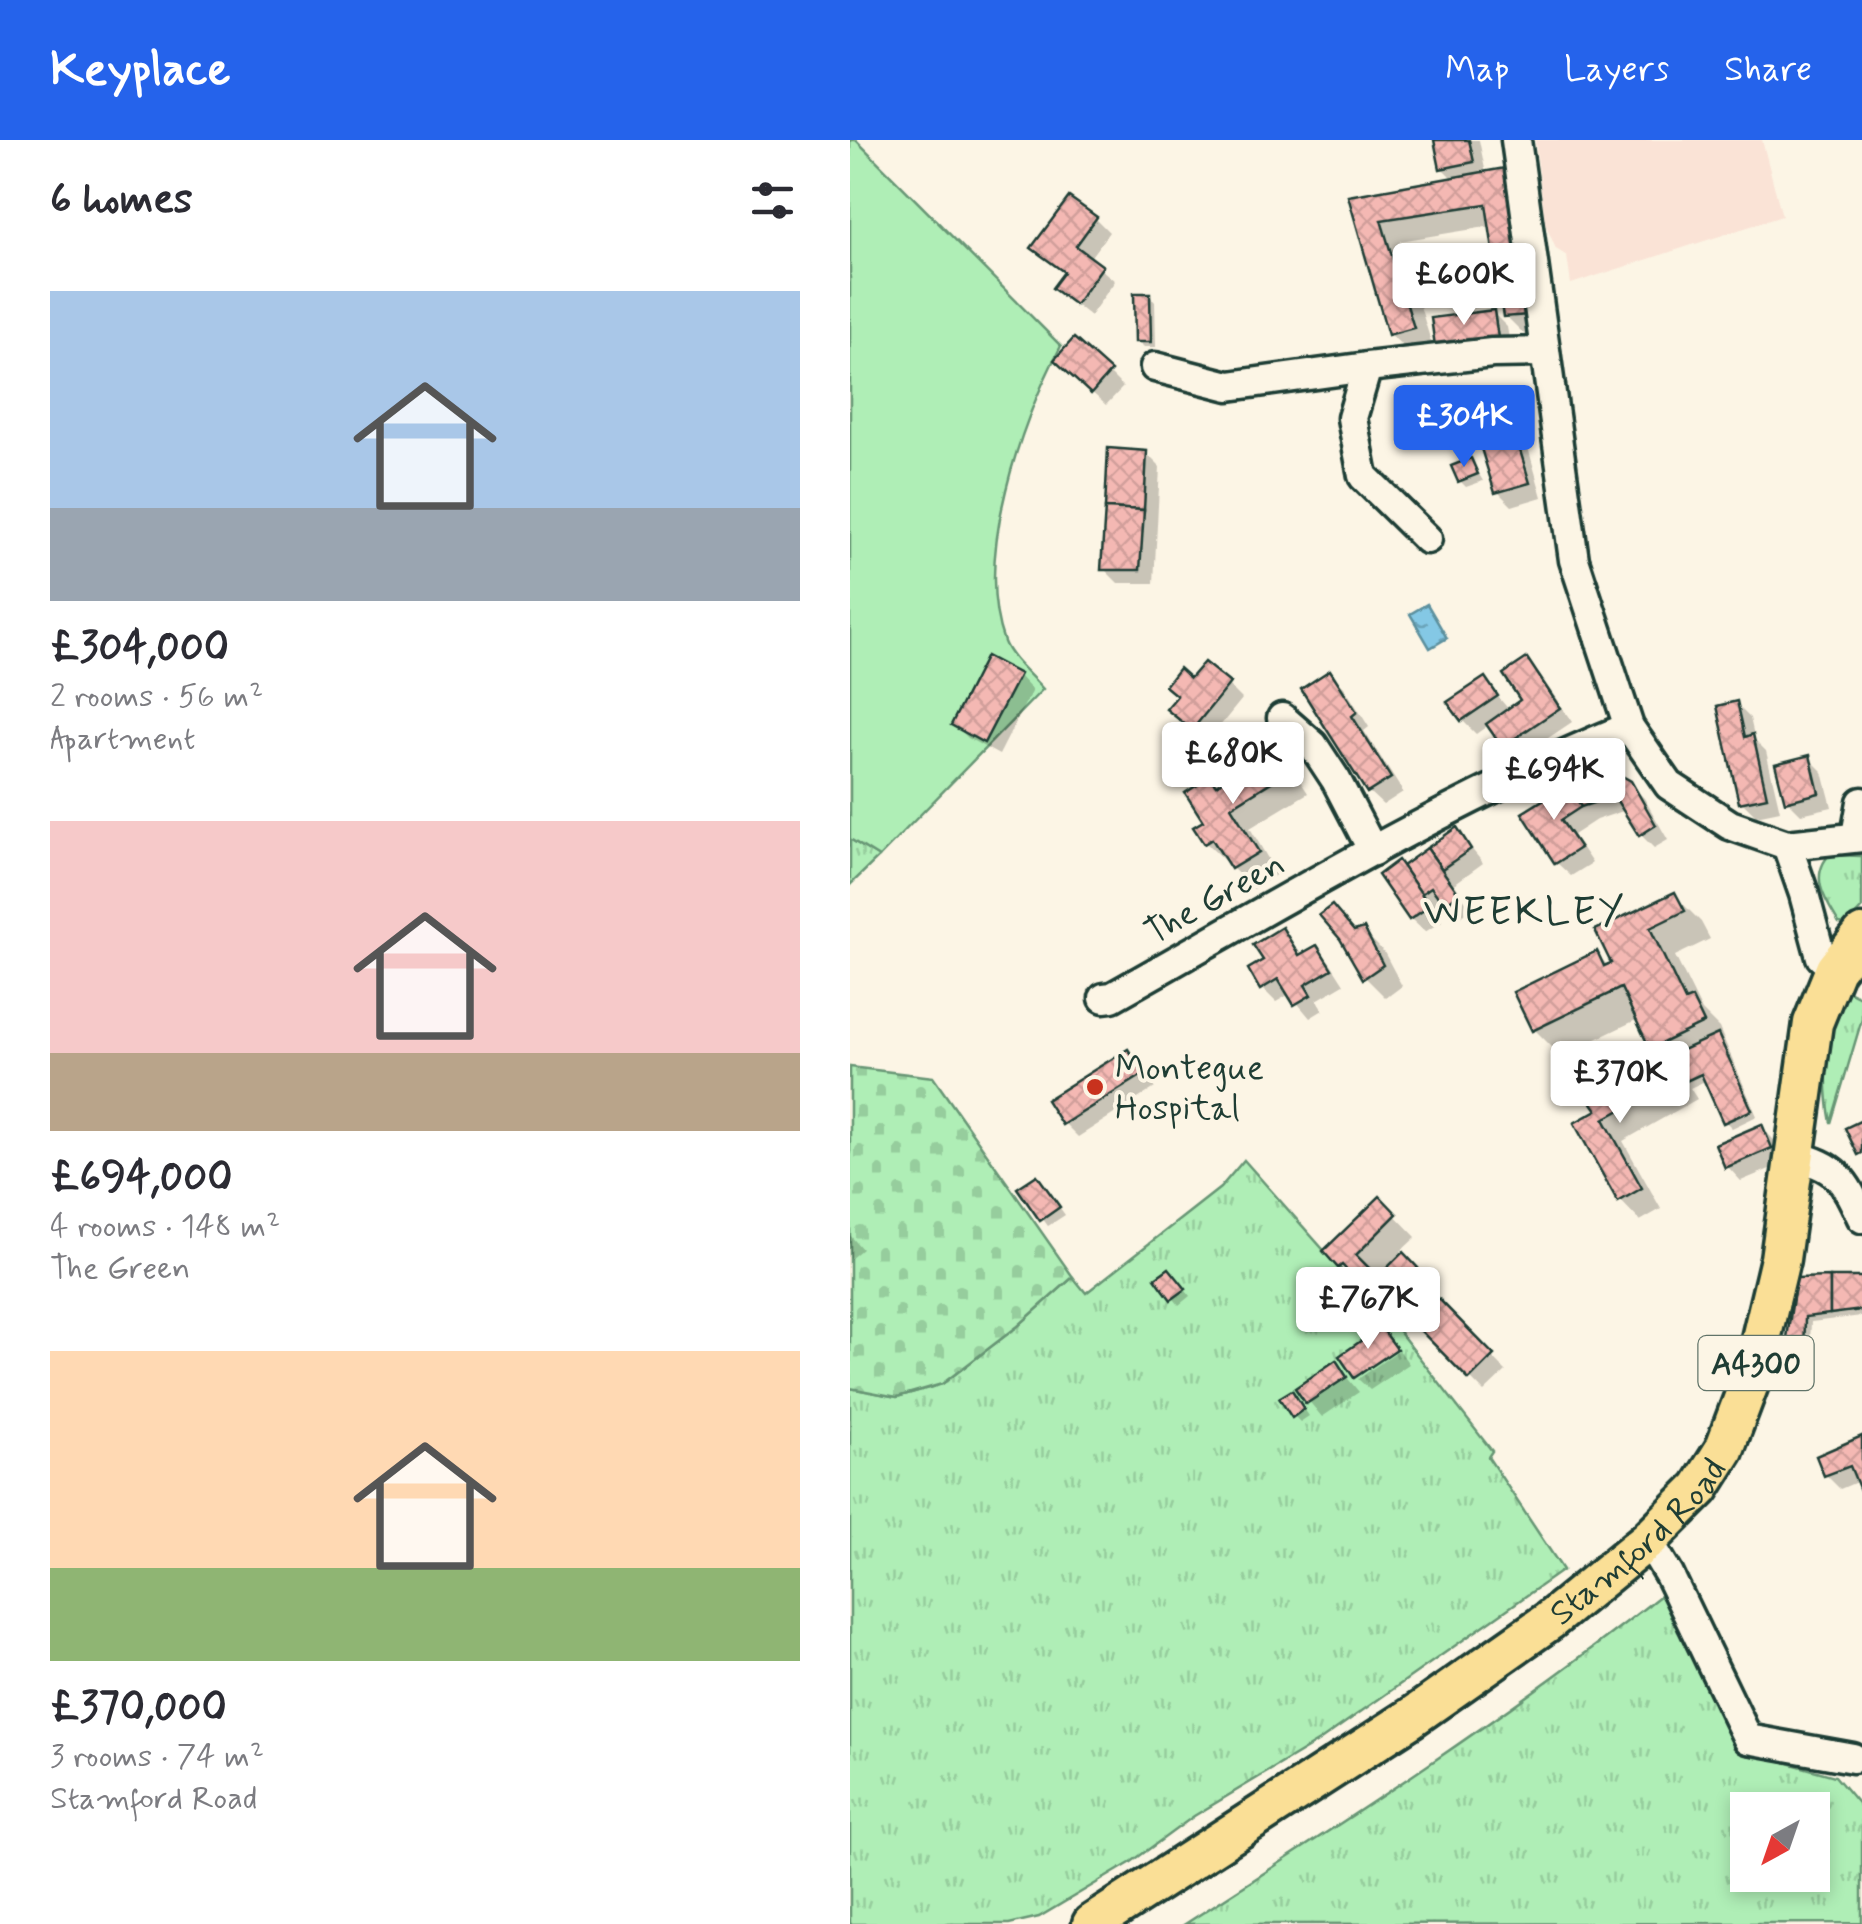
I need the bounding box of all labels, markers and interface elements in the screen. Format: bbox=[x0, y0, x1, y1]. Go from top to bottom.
text: Keyplace bbox=[50, 39, 230, 102]
text: Map bbox=[1445, 47, 1509, 93]
text: Layers bbox=[1564, 47, 1669, 93]
text: Share bbox=[1724, 47, 1812, 93]
text: 6 homes bbox=[50, 173, 193, 228]
icon: filters bbox=[745, 173, 800, 228]
pin: £600K bbox=[1394, 243, 1534, 328]
text: £600K bbox=[1415, 254, 1513, 296]
icon: home bbox=[335, 356, 515, 536]
pin: £304K bbox=[1394, 385, 1534, 470]
text: £304K bbox=[1416, 396, 1512, 438]
text: £304,000 bbox=[50, 621, 229, 676]
text: 2 rooms · 56 m² bbox=[50, 676, 263, 718]
text: Apartment bbox=[50, 718, 195, 760]
pin: £680K bbox=[1163, 722, 1303, 807]
text: £680K bbox=[1184, 733, 1282, 775]
pin: £694K bbox=[1484, 738, 1624, 823]
text: £694K bbox=[1504, 749, 1604, 791]
street label: The Green bbox=[1137, 841, 1293, 956]
icon: home bbox=[335, 886, 515, 1066]
district label: WEEKLEY bbox=[1424, 887, 1626, 939]
pin: £370K bbox=[1550, 1041, 1690, 1126]
place label: Montegue Hospital bbox=[1115, 1046, 1264, 1132]
text: £370K bbox=[1573, 1052, 1667, 1094]
marker: Montegue Hospital bbox=[1084, 1076, 1106, 1098]
text: £694,000 bbox=[50, 1151, 233, 1206]
text: 4 rooms · 148 m² bbox=[50, 1206, 280, 1248]
text: The Green bbox=[50, 1248, 190, 1290]
pin: £767K bbox=[1298, 1267, 1438, 1352]
text: £767K bbox=[1318, 1278, 1418, 1320]
road number: A4300 bbox=[1698, 1336, 1814, 1390]
icon: home bbox=[335, 1416, 515, 1596]
street label: Stamford Road bbox=[1540, 1450, 1738, 1636]
text: £370,000 bbox=[50, 1681, 227, 1736]
text: 3 rooms · 74 m² bbox=[50, 1736, 264, 1778]
text: Stamford Road bbox=[50, 1778, 258, 1820]
north arrow bbox=[1730, 1792, 1830, 1892]
map controls bbox=[1730, 1792, 1830, 1892]

